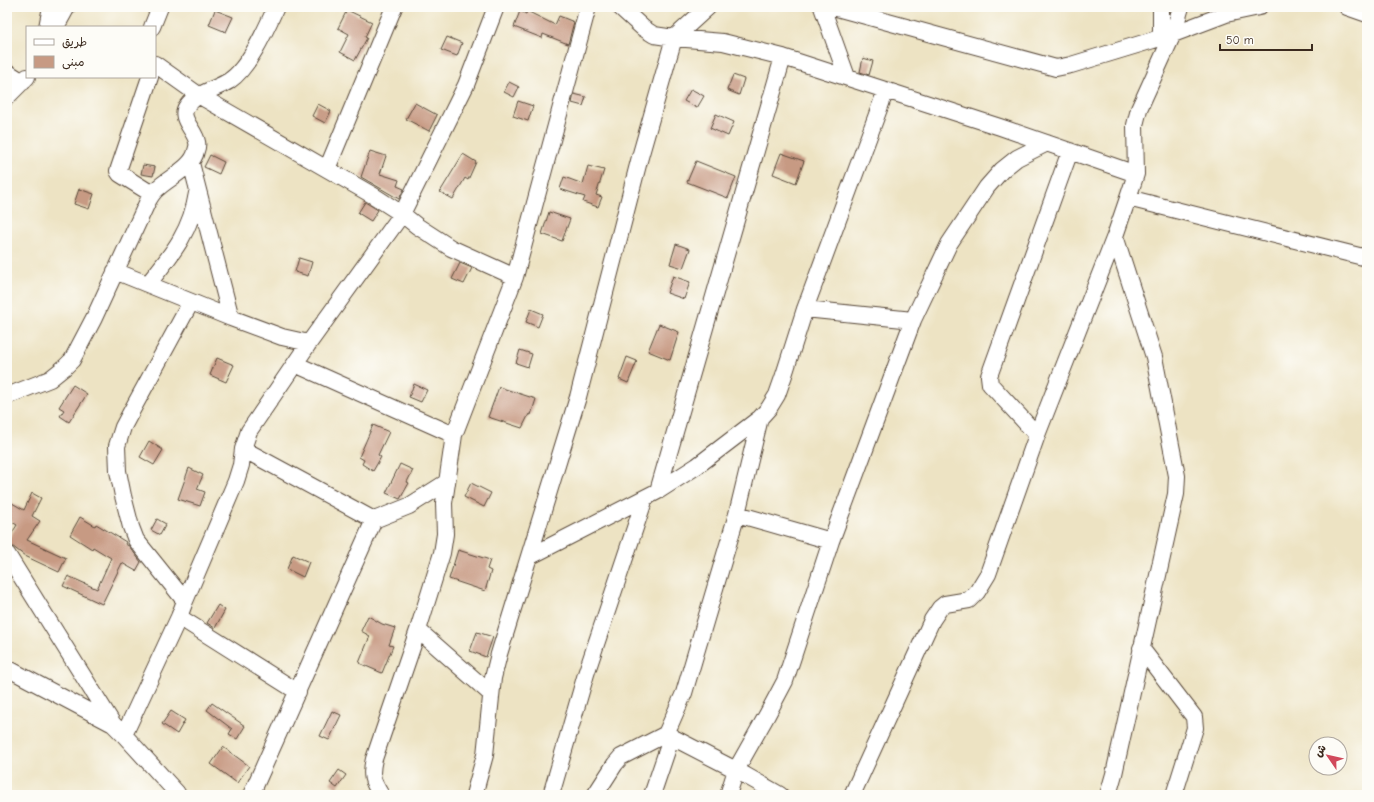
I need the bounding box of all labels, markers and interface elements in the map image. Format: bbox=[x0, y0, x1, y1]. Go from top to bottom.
legend bbox=[26, 26, 156, 78]
scale bar bbox=[1220, 26, 1312, 52]
text: 50 m bbox=[1226, 33, 1254, 47]
text: طريق bbox=[62, 35, 87, 49]
text: مبنى bbox=[62, 55, 85, 70]
north arrow bbox=[1308, 736, 1348, 776]
text: ش bbox=[1311, 742, 1329, 759]

